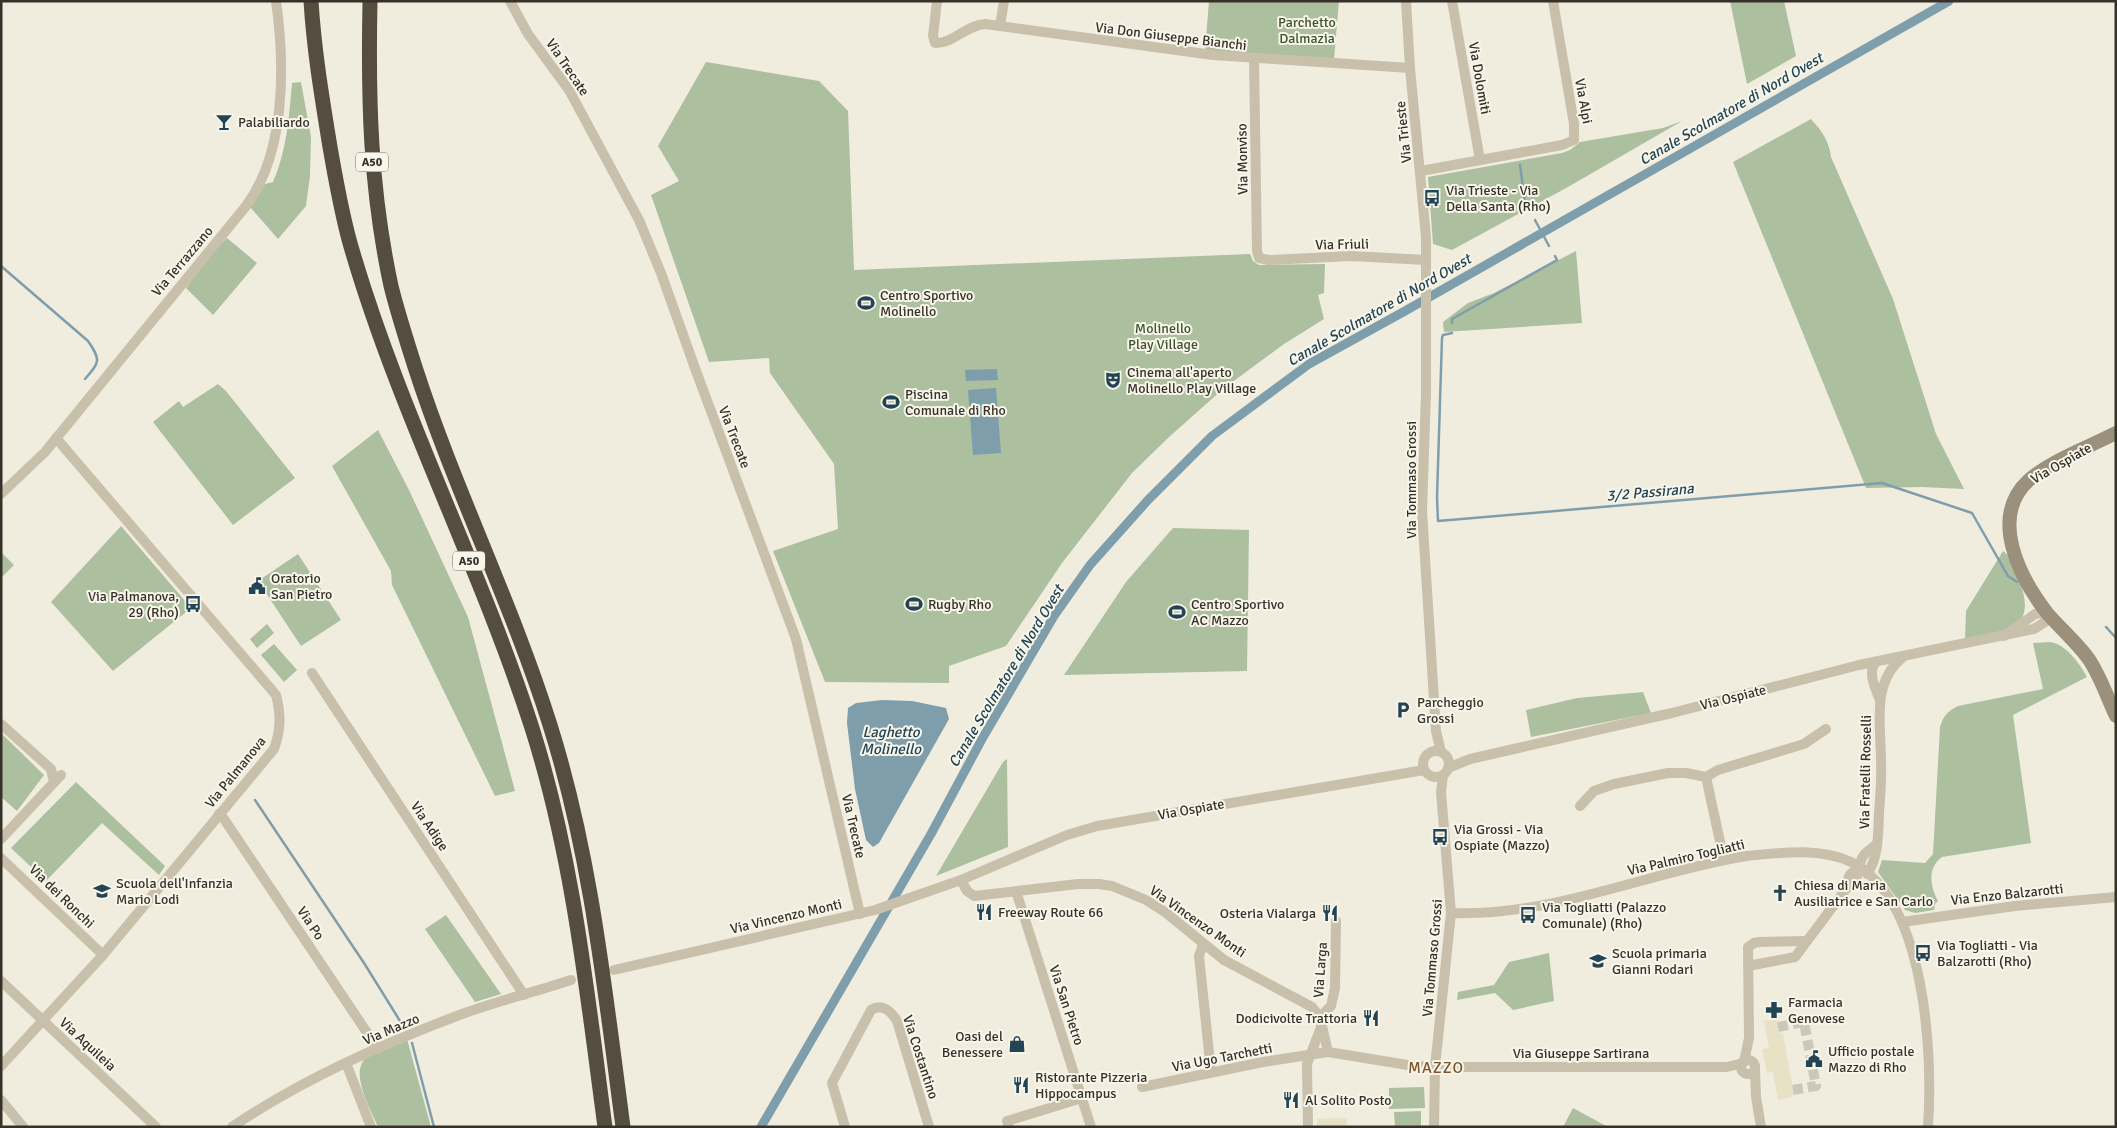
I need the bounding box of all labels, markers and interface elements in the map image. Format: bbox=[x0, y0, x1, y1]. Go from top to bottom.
park label: Parchetto Dalmazia bbox=[1278, 14, 1336, 47]
street label: Via Don Giuseppe Bianchi bbox=[1094, 19, 1248, 54]
street label: Via Trecate bbox=[542, 35, 593, 99]
street label: Via Dolomiti bbox=[1465, 41, 1494, 116]
water label: Canale Scolmatore di Nord Ovest bbox=[1636, 48, 1828, 169]
street label: Via Alpi bbox=[1571, 77, 1596, 125]
street label: Via Trieste bbox=[1392, 100, 1415, 164]
bar icon: Palabiliardo bbox=[214, 112, 234, 132]
place label: Palabiliardo bbox=[238, 114, 310, 131]
street label: Via Monviso bbox=[1233, 123, 1252, 195]
road number: A50 bbox=[356, 152, 388, 172]
place label: Via Trieste - Via Della Santa (Rho) bbox=[1446, 182, 1551, 215]
bus stop icon: Via Trieste - Via Della Santa (Rho) bbox=[1422, 188, 1442, 208]
street label: Via Terrazzano bbox=[148, 223, 217, 300]
street label: Via Friuli bbox=[1315, 236, 1369, 253]
water label: Canale Scolmatore di Nord Ovest bbox=[1284, 249, 1476, 370]
place label: Centro Sportivo Molinello bbox=[880, 287, 973, 320]
sports icon: Centro Sportivo Molinello bbox=[856, 293, 876, 313]
park label: Molinello Play Village bbox=[1128, 320, 1198, 353]
place label: Cinema all'aperto Molinello Play Village bbox=[1127, 364, 1256, 397]
theatre icon: Cinema all'aperto Molinello Play Village bbox=[1103, 370, 1123, 390]
place label: Piscina Comunale di Rho bbox=[905, 386, 1006, 419]
sports icon: Piscina Comunale di Rho bbox=[881, 392, 901, 412]
street label: Via Trecate bbox=[715, 404, 754, 471]
street label: Via Tommaso Grossi bbox=[1403, 421, 1420, 539]
street label: Via Ospiate bbox=[2028, 439, 2095, 488]
water label: 3/2 Passirana bbox=[1606, 479, 1695, 505]
road number: A50 bbox=[453, 552, 485, 570]
place label: Oratorio San Pietro bbox=[271, 570, 332, 603]
public building icon: Oratorio San Pietro bbox=[247, 576, 267, 596]
water label: Canale Scolmatore di Nord Ovest bbox=[944, 580, 1068, 770]
place label: Via Palmanova, 29 (Rho) bbox=[88, 588, 179, 621]
bus stop icon: Via Palmanova, 29 (Rho) bbox=[183, 594, 203, 614]
sports icon: Rugby Rho bbox=[904, 594, 924, 614]
place label: Rugby Rho bbox=[928, 596, 991, 613]
place label: Centro Sportivo AC Mazzo bbox=[1191, 596, 1284, 629]
sports icon: Centro Sportivo AC Mazzo bbox=[1167, 602, 1187, 622]
street label: Via Ospiate bbox=[1698, 681, 1768, 714]
place label: Parcheggio Grossi bbox=[1417, 694, 1484, 727]
parking icon: Parcheggio Grossi bbox=[1393, 700, 1413, 720]
street label: Via Fratelli Rosselli bbox=[1856, 715, 1875, 829]
water label: Laghetto Molinello bbox=[861, 723, 922, 758]
street label: Via Palmanova bbox=[201, 733, 269, 812]
street label: Via Trecate bbox=[838, 792, 869, 860]
street label: Via Ospiate bbox=[1156, 795, 1226, 824]
street label: Via Adige bbox=[407, 798, 452, 854]
place label: Via Grossi - Via Ospiate (Mazzo) bbox=[1454, 821, 1550, 854]
bus stop icon: Via Grossi - Via Ospiate (Mazzo) bbox=[1430, 827, 1450, 847]
street label: Via Palmiro Togliatti bbox=[1626, 836, 1746, 879]
street label: Via dei Ronchi bbox=[25, 861, 98, 932]
place label: Scuola dell'Infanzia Mario Lodi bbox=[116, 875, 233, 908]
place label: Chiesa di Maria Ausiliatrice e San Carlo bbox=[1794, 877, 1933, 910]
street label: Via Enzo Balzarotti bbox=[1950, 880, 2064, 909]
school or university icon: Scuola dell'Infanzia Mario Lodi bbox=[92, 881, 112, 901]
street label: Via Vincenzo Monti bbox=[1146, 882, 1249, 961]
church icon: Chiesa di Maria Ausiliatrice e San Carlo bbox=[1770, 883, 1790, 903]
street label: Via Vincenzo Monti bbox=[729, 895, 844, 938]
street label: Via Tommaso Grossi bbox=[1419, 898, 1446, 1018]
place label: Via Togliatti (Palazzo Comunale) (Rho) bbox=[1542, 899, 1666, 932]
restaurant icon: Freeway Route 66 bbox=[974, 902, 994, 922]
street label: Via Po bbox=[293, 903, 328, 943]
restaurant icon: Osteria Vialarga bbox=[1320, 903, 1340, 923]
place label: Freeway Route 66 bbox=[998, 904, 1103, 921]
place label: Osteria Vialarga bbox=[1220, 905, 1316, 922]
bus stop icon: Via Togliatti (Palazzo Comunale) (Rho) bbox=[1518, 905, 1538, 925]
place label: Via Togliatti - Via Balzarotti (Rho) bbox=[1937, 937, 2038, 970]
street label: Via Larga bbox=[1310, 942, 1331, 998]
bus stop icon: Via Togliatti - Via Balzarotti (Rho) bbox=[1913, 943, 1933, 963]
place label: Scuola primaria Gianni Rodari bbox=[1612, 945, 1707, 978]
school or university icon: Scuola primaria Gianni Rodari bbox=[1588, 951, 1608, 971]
street label: Via San Pietro bbox=[1046, 963, 1087, 1047]
place label: Farmacia Genovese bbox=[1788, 994, 1845, 1027]
pharmacy icon: Farmacia Genovese bbox=[1764, 1000, 1784, 1020]
restaurant icon: Dodicivolte Trattoria bbox=[1361, 1008, 1381, 1028]
street label: Via Mazzo bbox=[360, 1010, 422, 1049]
place label: Dodicivolte Trattoria bbox=[1235, 1010, 1357, 1027]
street label: Via Costantino bbox=[899, 1013, 942, 1101]
street label: Via Aquileia bbox=[56, 1014, 119, 1075]
place label: Oasi del Benessere bbox=[942, 1028, 1003, 1061]
shop icon: Oasi del Benessere bbox=[1007, 1034, 1027, 1054]
street label: Via Ugo Tarchetti bbox=[1170, 1039, 1274, 1076]
place label: Ufficio postale Mazzo di Rho bbox=[1828, 1043, 1914, 1076]
street label: Via Giuseppe Sartirana bbox=[1513, 1045, 1649, 1062]
public building icon: Ufficio postale Mazzo di Rho bbox=[1804, 1049, 1824, 1069]
district label: MAZZO bbox=[1408, 1058, 1464, 1078]
place label: Ristorante Pizzeria Hippocampus bbox=[1035, 1069, 1147, 1102]
restaurant icon: Ristorante Pizzeria Hippocampus bbox=[1011, 1075, 1031, 1095]
restaurant icon: Al Solito Posto bbox=[1281, 1090, 1301, 1110]
place label: Al Solito Posto bbox=[1305, 1092, 1392, 1109]

